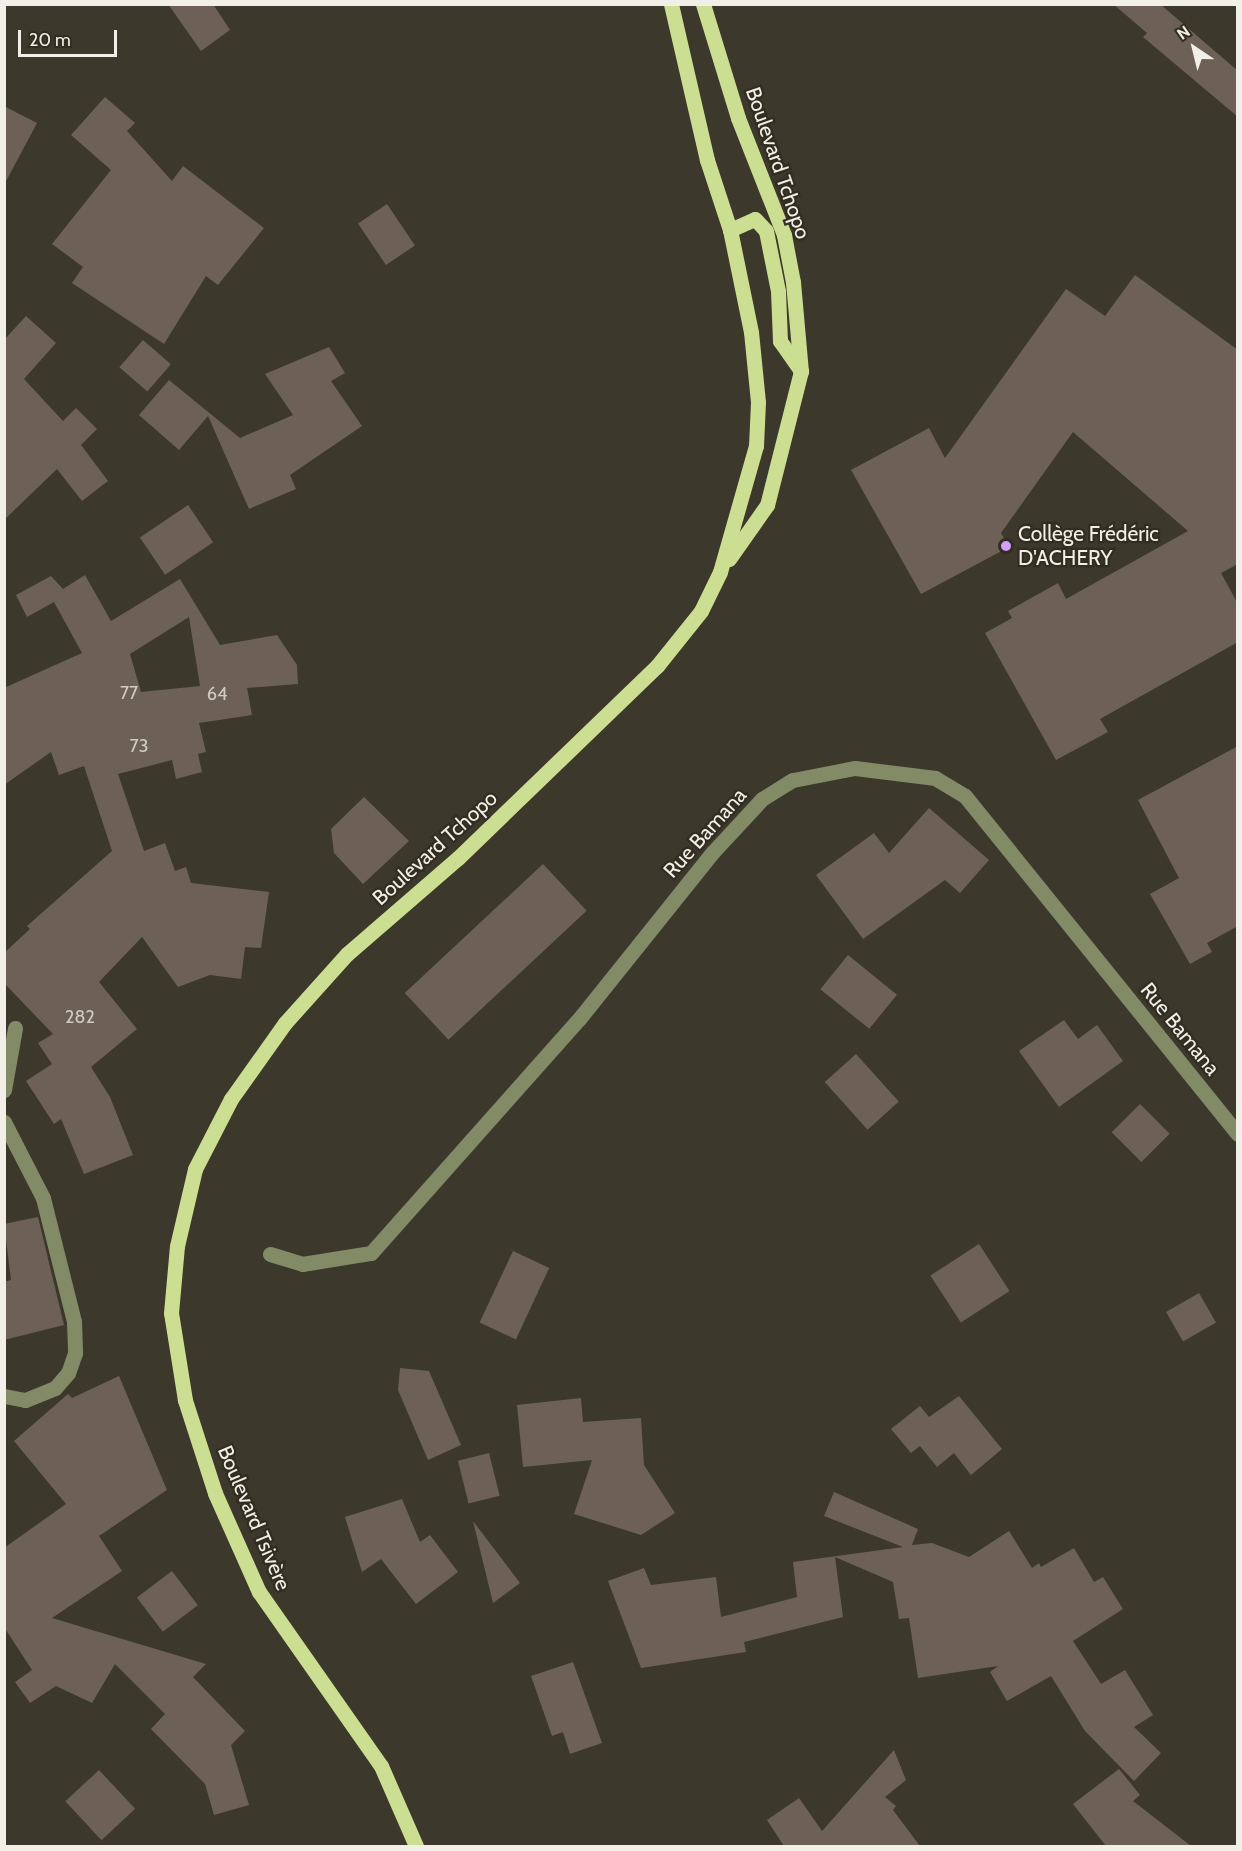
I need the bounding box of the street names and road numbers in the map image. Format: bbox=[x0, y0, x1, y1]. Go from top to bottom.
street label: Boulevard Tchopo bbox=[740, 84, 816, 242]
street label: Rue Bamana bbox=[658, 783, 752, 883]
street label: Boulevard Tchopo bbox=[368, 785, 502, 911]
street label: Rue Bamana bbox=[1135, 978, 1225, 1080]
street label: Boulevard Tsivère bbox=[212, 1442, 296, 1594]

